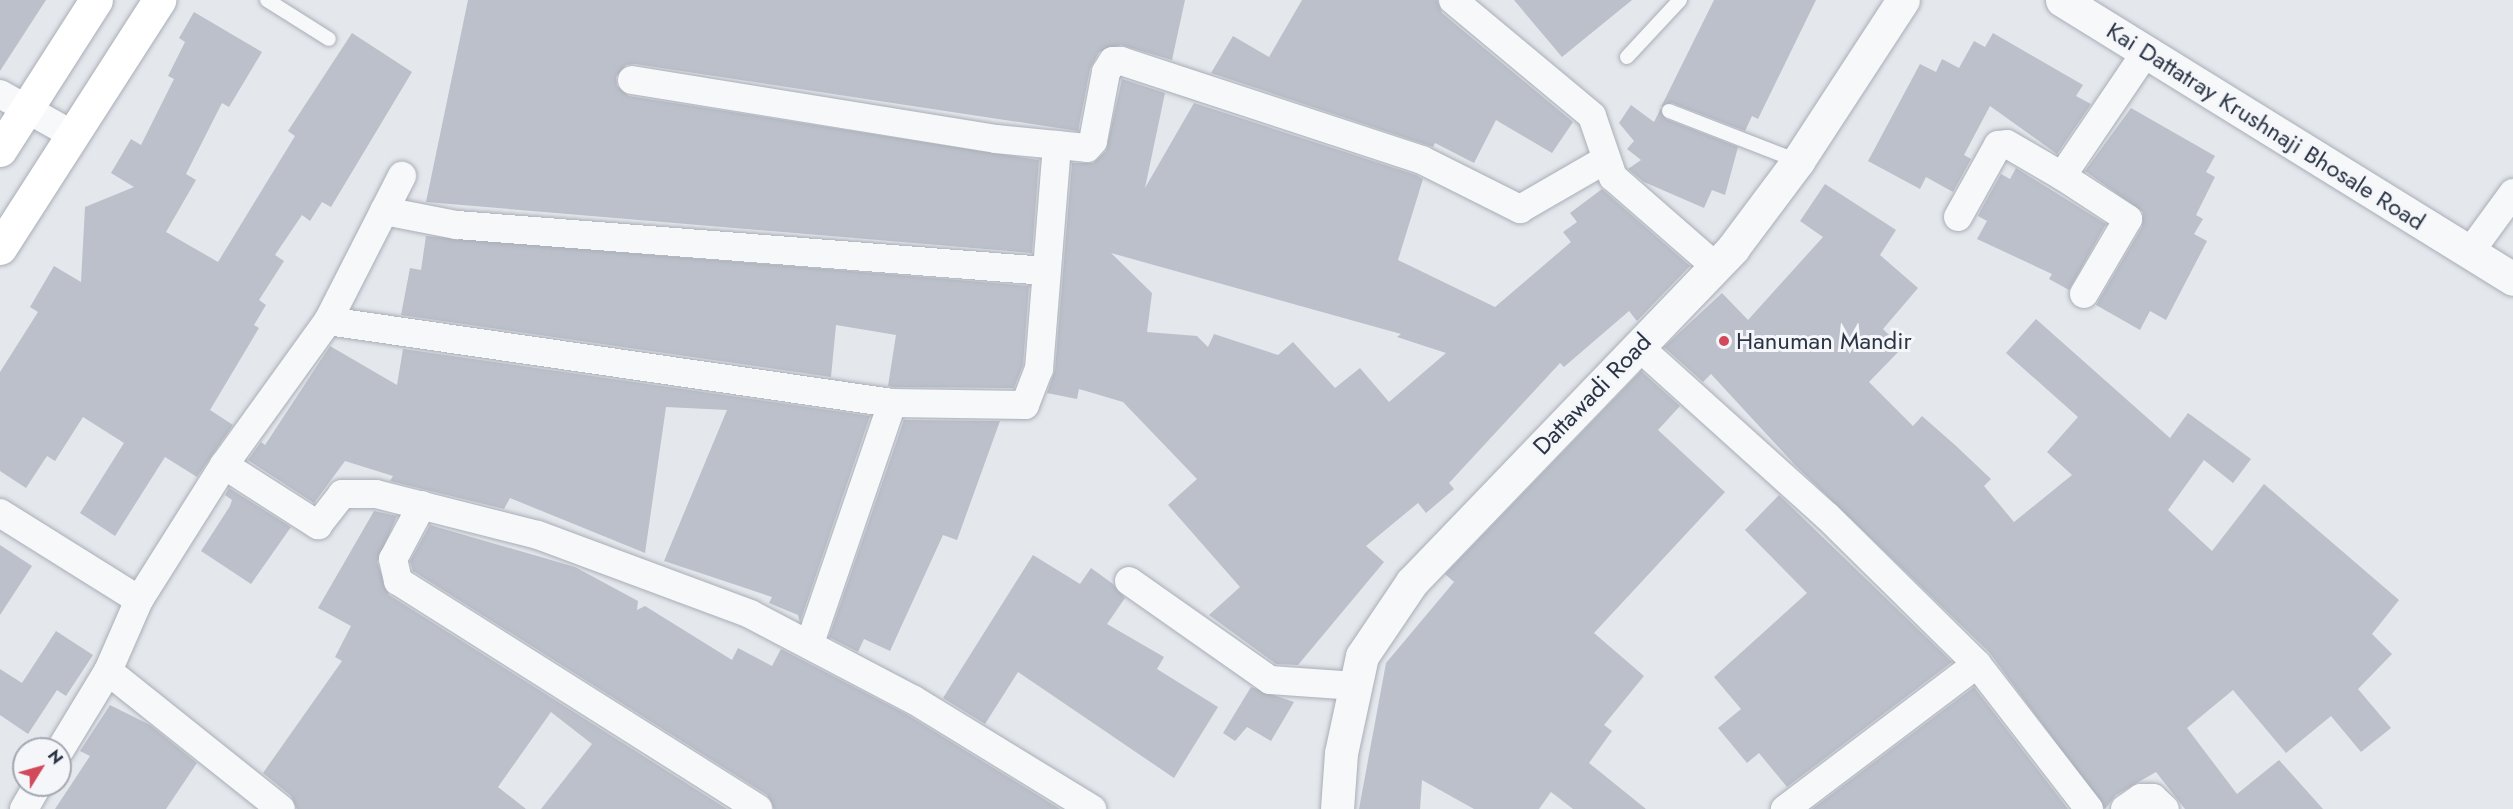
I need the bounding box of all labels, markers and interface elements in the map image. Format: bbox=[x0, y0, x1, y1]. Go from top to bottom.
street label: Kai Dattatray Krushnaji Bhosale Road bbox=[2101, 16, 2431, 236]
street label: Dattawadi Road bbox=[1527, 327, 1657, 461]
place label: Hanuman Mandir bbox=[1736, 327, 1912, 355]
marker: Hanuman Mandir bbox=[1717, 334, 1731, 348]
north arrow bbox=[12, 737, 72, 797]
text: N bbox=[42, 745, 68, 769]

